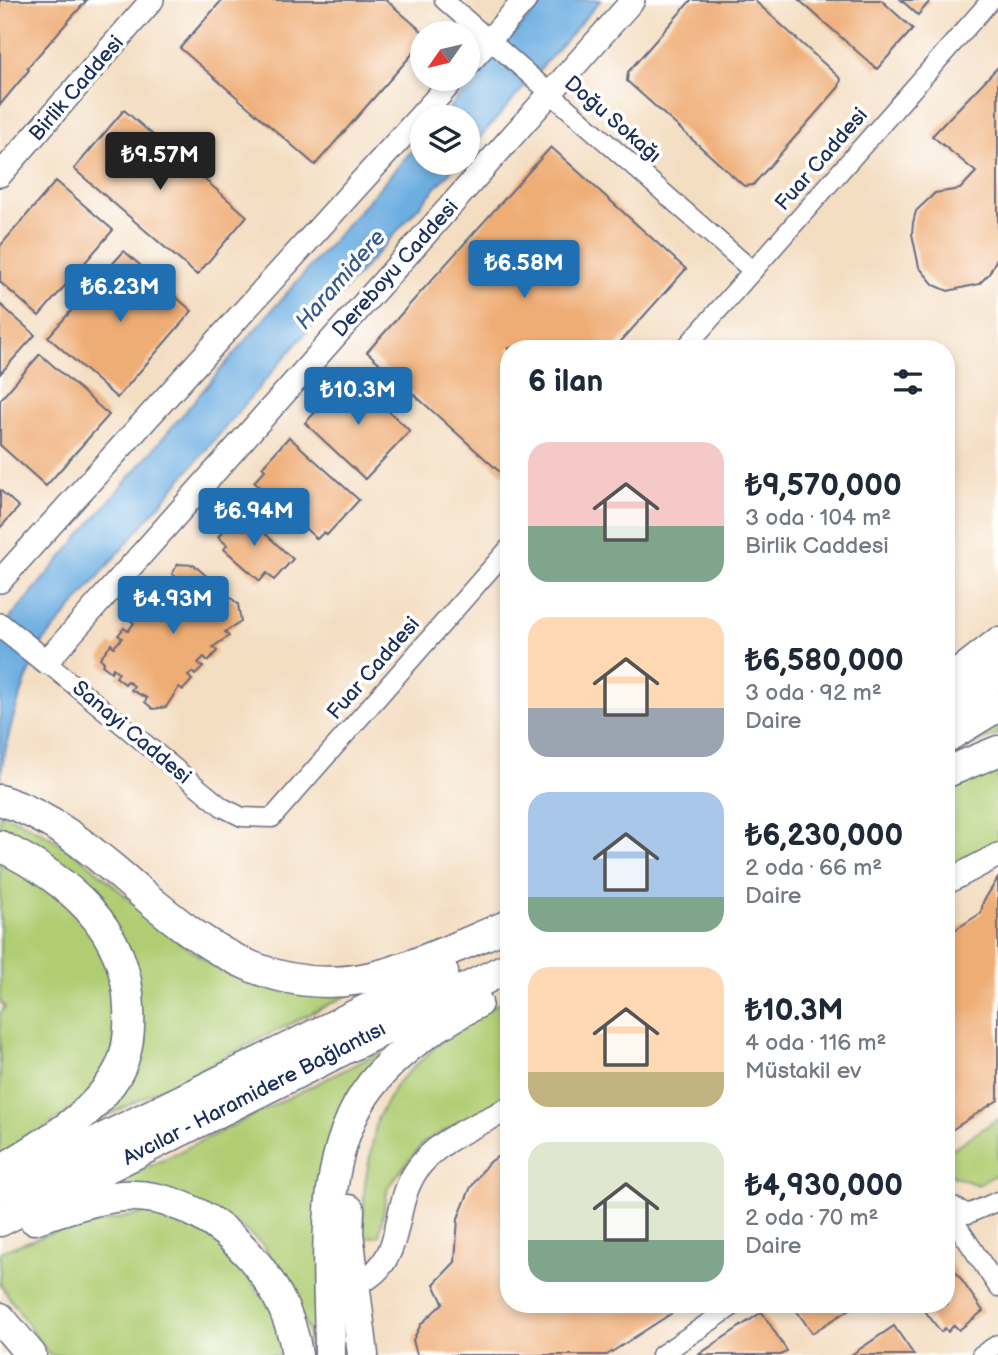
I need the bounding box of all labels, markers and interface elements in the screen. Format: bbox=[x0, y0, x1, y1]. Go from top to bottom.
north arrow bbox=[410, 21, 480, 91]
map controls bbox=[410, 21, 480, 175]
street label: Birlik Caddesi bbox=[24, 31, 129, 146]
street label: Doğu Sokağı bbox=[559, 71, 666, 168]
street label: Fuar Caddesi bbox=[770, 103, 873, 216]
button: layers bbox=[410, 105, 480, 175]
pin: ₺9.57M bbox=[103, 132, 217, 192]
text: ₺9.57M bbox=[121, 141, 199, 169]
street label: Dereboyu Caddesi bbox=[327, 195, 464, 342]
water label: Haramidere bbox=[290, 224, 392, 335]
pin: ₺6.58M bbox=[467, 240, 581, 300]
text: ₺6.58M bbox=[484, 249, 564, 277]
pin: ₺6.23M bbox=[63, 264, 177, 324]
text: ₺6.23M bbox=[81, 273, 159, 301]
icon: filters bbox=[889, 363, 927, 401]
text: 6 ilan bbox=[528, 364, 603, 400]
pin: ₺10.3M bbox=[301, 368, 415, 427]
text: ₺10.3M bbox=[320, 376, 396, 404]
text: ₺9,570,000 bbox=[745, 468, 902, 504]
icon: home bbox=[584, 470, 668, 554]
pin: ₺6.94M bbox=[197, 489, 311, 548]
text: ₺6.94M bbox=[214, 497, 294, 525]
text: 3 oda · 104 m² bbox=[745, 504, 891, 532]
text: Birlik Caddesi bbox=[745, 532, 889, 560]
pin: ₺4.93M bbox=[116, 576, 230, 636]
text: ₺4.93M bbox=[134, 585, 212, 613]
street label: Fuar Caddesi bbox=[322, 612, 425, 725]
text: ₺6,580,000 bbox=[745, 643, 904, 679]
icon: home bbox=[584, 645, 668, 729]
street label: Sanayi Caddesi bbox=[67, 676, 196, 789]
text: 3 oda · 92 m² bbox=[745, 679, 882, 707]
text: Daire bbox=[745, 707, 801, 735]
text: ₺6,230,000 bbox=[745, 818, 903, 854]
icon: home bbox=[584, 820, 668, 904]
text: 2 oda · 66 m² bbox=[745, 854, 882, 882]
text: Daire bbox=[745, 882, 801, 910]
text: ₺10.3M bbox=[745, 993, 843, 1029]
icon: home bbox=[584, 995, 668, 1079]
street label: Avcılar - Haramidere Bağlantısı bbox=[119, 1016, 390, 1171]
text: 4 oda · 116 m² bbox=[745, 1029, 887, 1057]
text: Müstakil ev bbox=[745, 1057, 861, 1085]
text: ₺4,930,000 bbox=[745, 1168, 903, 1204]
icon: home bbox=[584, 1170, 668, 1254]
text: 2 oda · 70 m² bbox=[745, 1204, 878, 1232]
text: Daire bbox=[745, 1232, 801, 1260]

